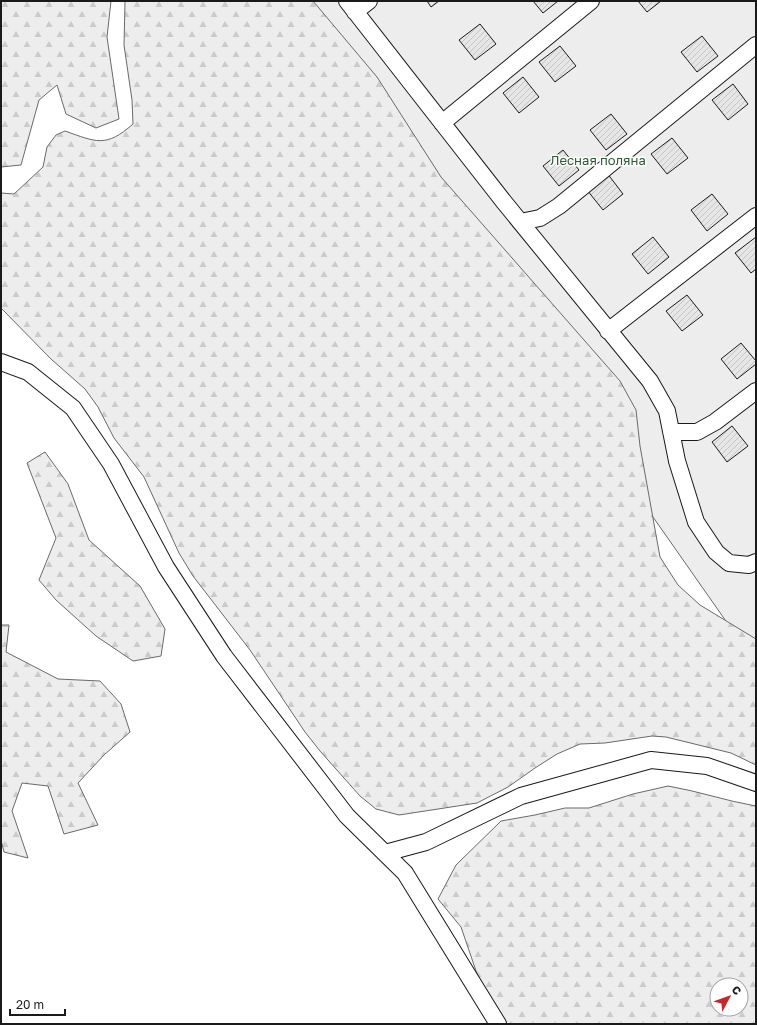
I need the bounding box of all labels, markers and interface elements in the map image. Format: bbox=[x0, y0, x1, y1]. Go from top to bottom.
park label: Лесная поляна bbox=[550, 152, 646, 168]
north arrow bbox=[709, 977, 749, 1017]
text: С bbox=[729, 983, 745, 997]
scale bar bbox=[10, 991, 65, 1017]
text: 20 m bbox=[16, 997, 44, 1012]

